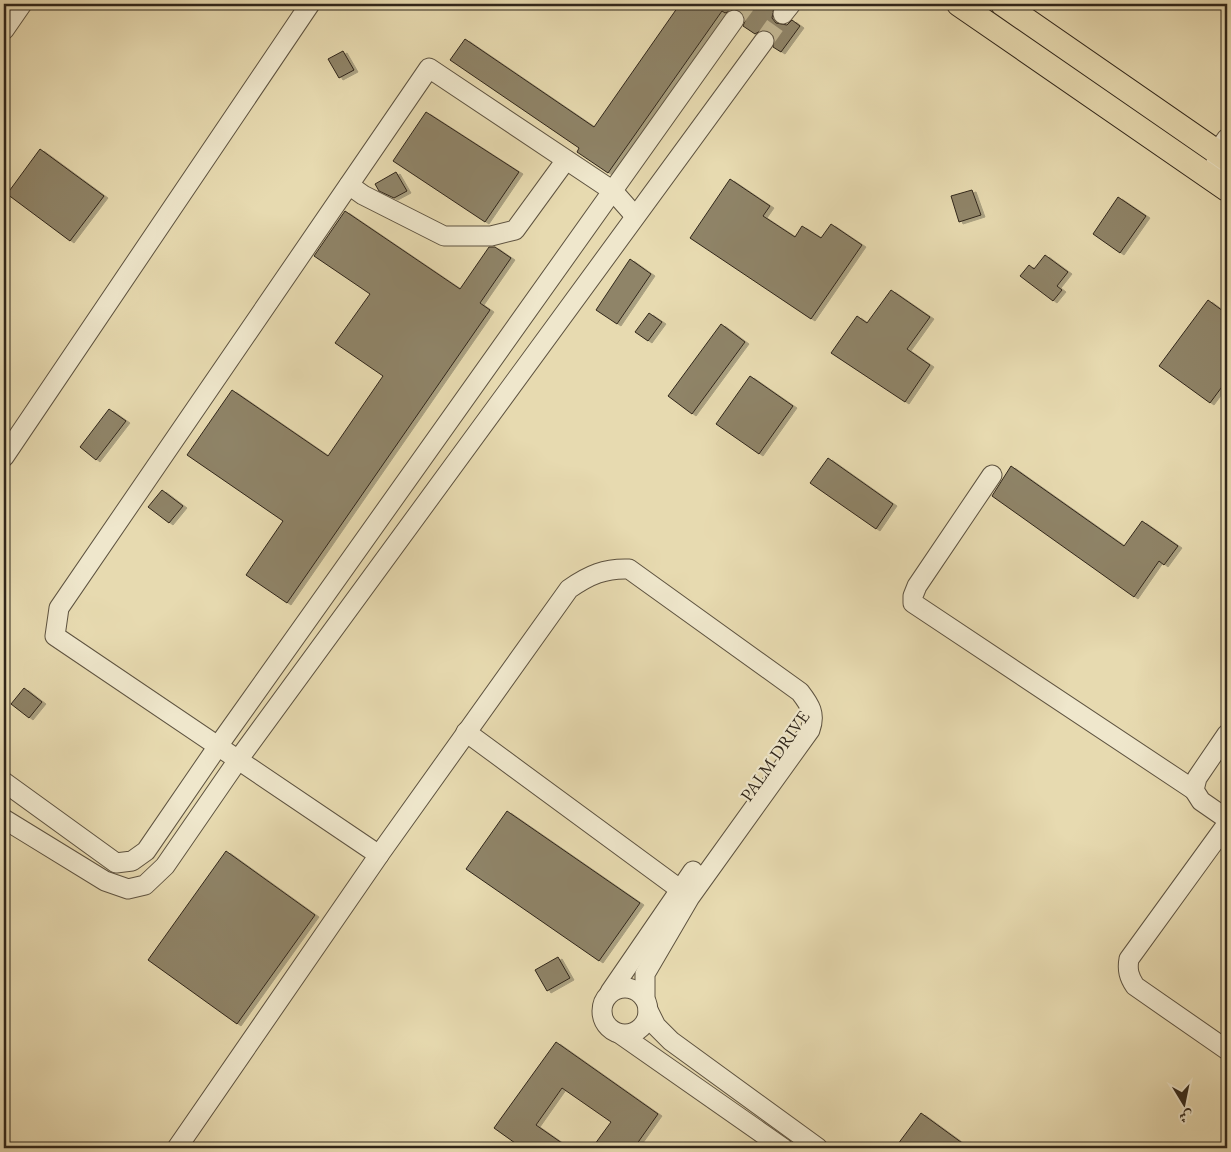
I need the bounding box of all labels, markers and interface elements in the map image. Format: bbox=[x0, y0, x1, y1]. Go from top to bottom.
street label: PALM DRIVE bbox=[735, 706, 814, 806]
north arrow bbox=[1158, 1080, 1208, 1130]
text: ش bbox=[1178, 1107, 1195, 1127]

